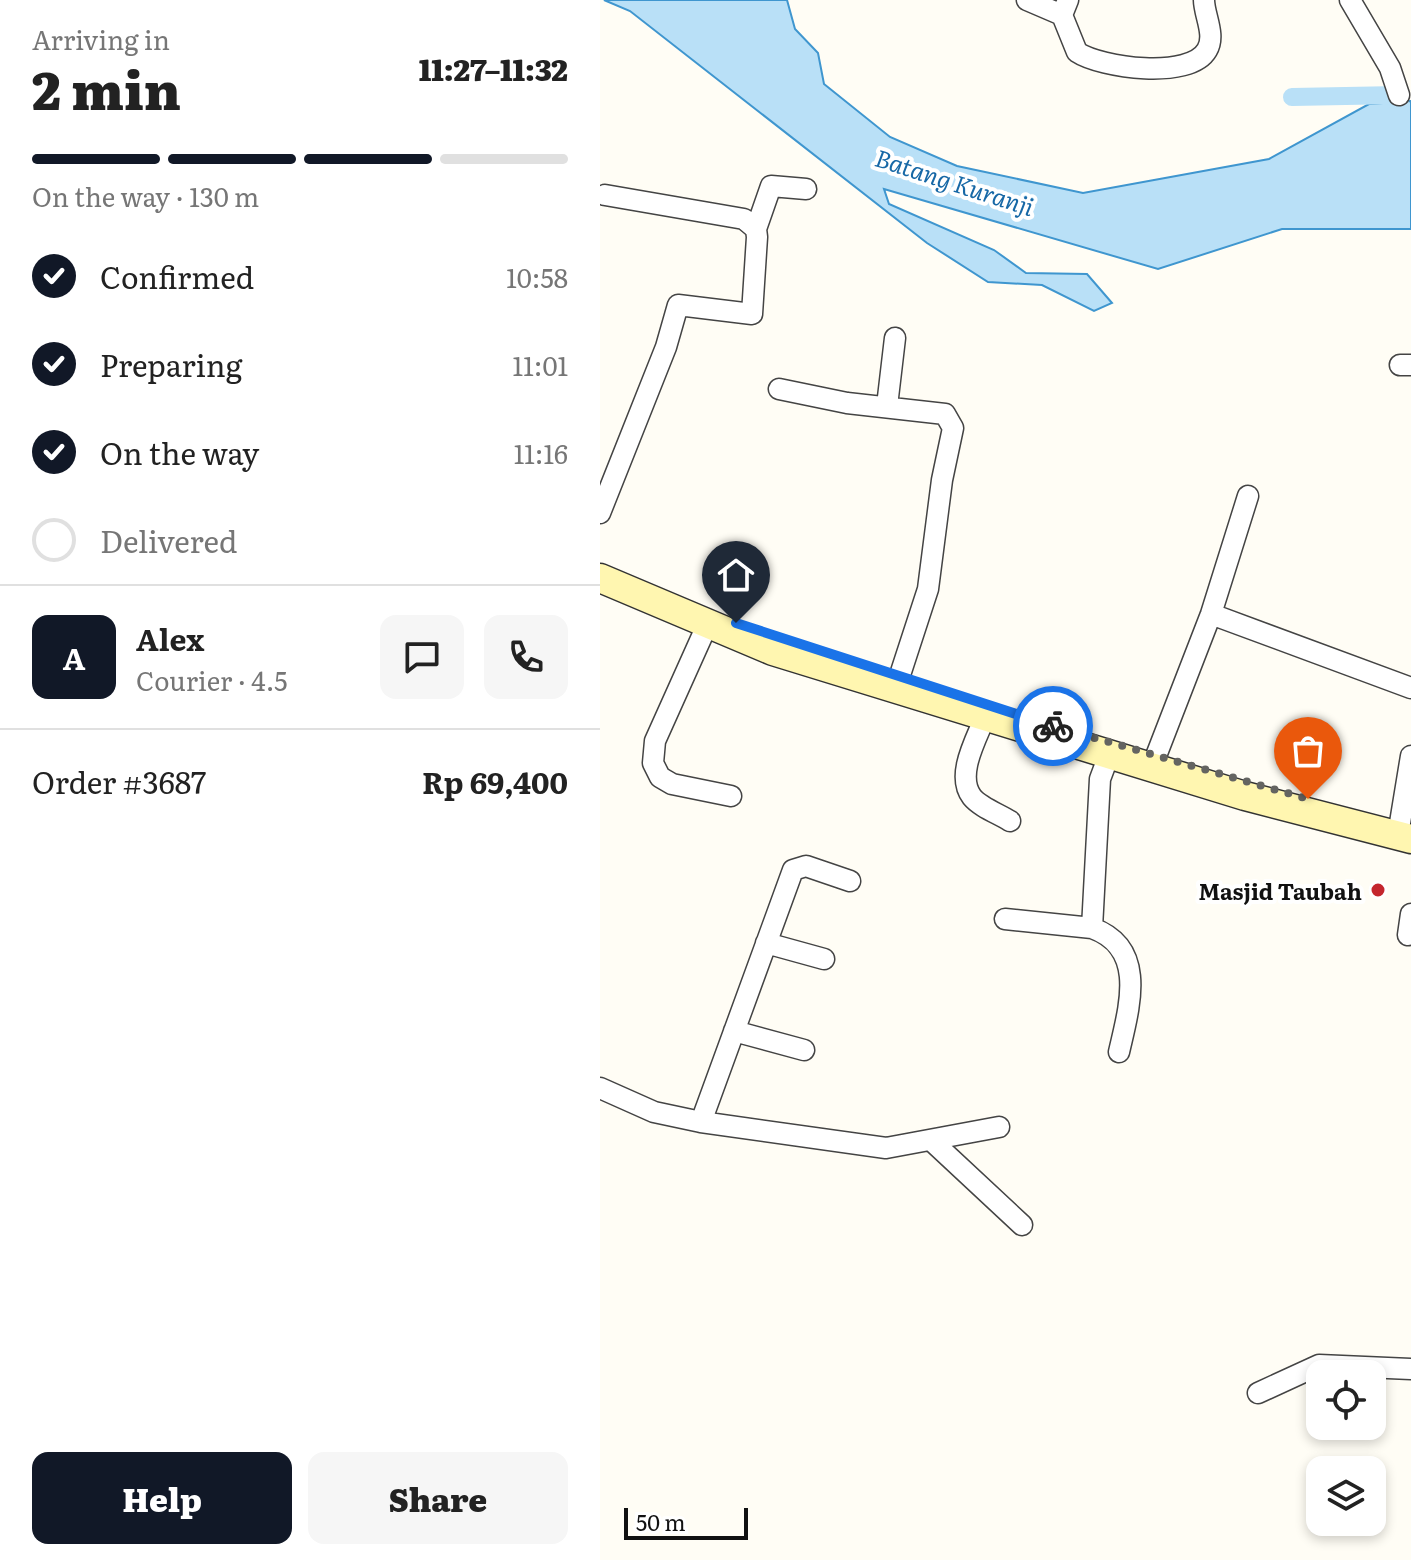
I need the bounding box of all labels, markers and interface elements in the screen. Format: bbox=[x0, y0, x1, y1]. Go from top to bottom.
text: Arriving in bbox=[32, 19, 170, 58]
text: 11:27–11:32 bbox=[419, 46, 568, 90]
text: 2 min bbox=[32, 49, 181, 126]
water label: Batang Kuranji bbox=[871, 139, 1039, 223]
text: On the way · 130 m bbox=[32, 176, 259, 215]
icon: check bbox=[32, 254, 76, 298]
text: Confirmed bbox=[100, 254, 254, 298]
text: 10:58 bbox=[506, 257, 568, 296]
icon: check bbox=[32, 342, 76, 386]
text: Preparing bbox=[100, 342, 242, 386]
text: 11:01 bbox=[513, 345, 568, 384]
icon: check bbox=[32, 430, 76, 474]
text: On the way bbox=[100, 430, 259, 474]
text: 11:16 bbox=[514, 433, 568, 472]
text: Delivered bbox=[100, 518, 237, 562]
pin bbox=[702, 541, 770, 623]
icon: home bbox=[714, 553, 758, 597]
button: chat bbox=[380, 615, 464, 699]
button: phone bbox=[484, 615, 568, 699]
text: Alex bbox=[136, 616, 204, 660]
text: A bbox=[63, 635, 85, 679]
text: Courier · 4.5 bbox=[136, 660, 288, 699]
courier bbox=[1013, 686, 1093, 766]
icon: bike bbox=[1031, 704, 1075, 748]
pin bbox=[1274, 717, 1342, 799]
icon: bag bbox=[1286, 729, 1330, 773]
text: Order #3687 bbox=[32, 759, 206, 803]
text: Rp 69,400 bbox=[422, 759, 568, 803]
place label: Masjid Taubah bbox=[1198, 874, 1362, 907]
marker: Masjid Taubah bbox=[1369, 881, 1387, 899]
map controls bbox=[1306, 1360, 1386, 1536]
button: locate bbox=[1306, 1360, 1386, 1440]
button: Help bbox=[32, 1452, 292, 1544]
button: Share bbox=[308, 1452, 568, 1544]
button: layers bbox=[1306, 1456, 1386, 1536]
scale bar bbox=[624, 1504, 748, 1540]
text: 50 m bbox=[636, 1505, 686, 1538]

